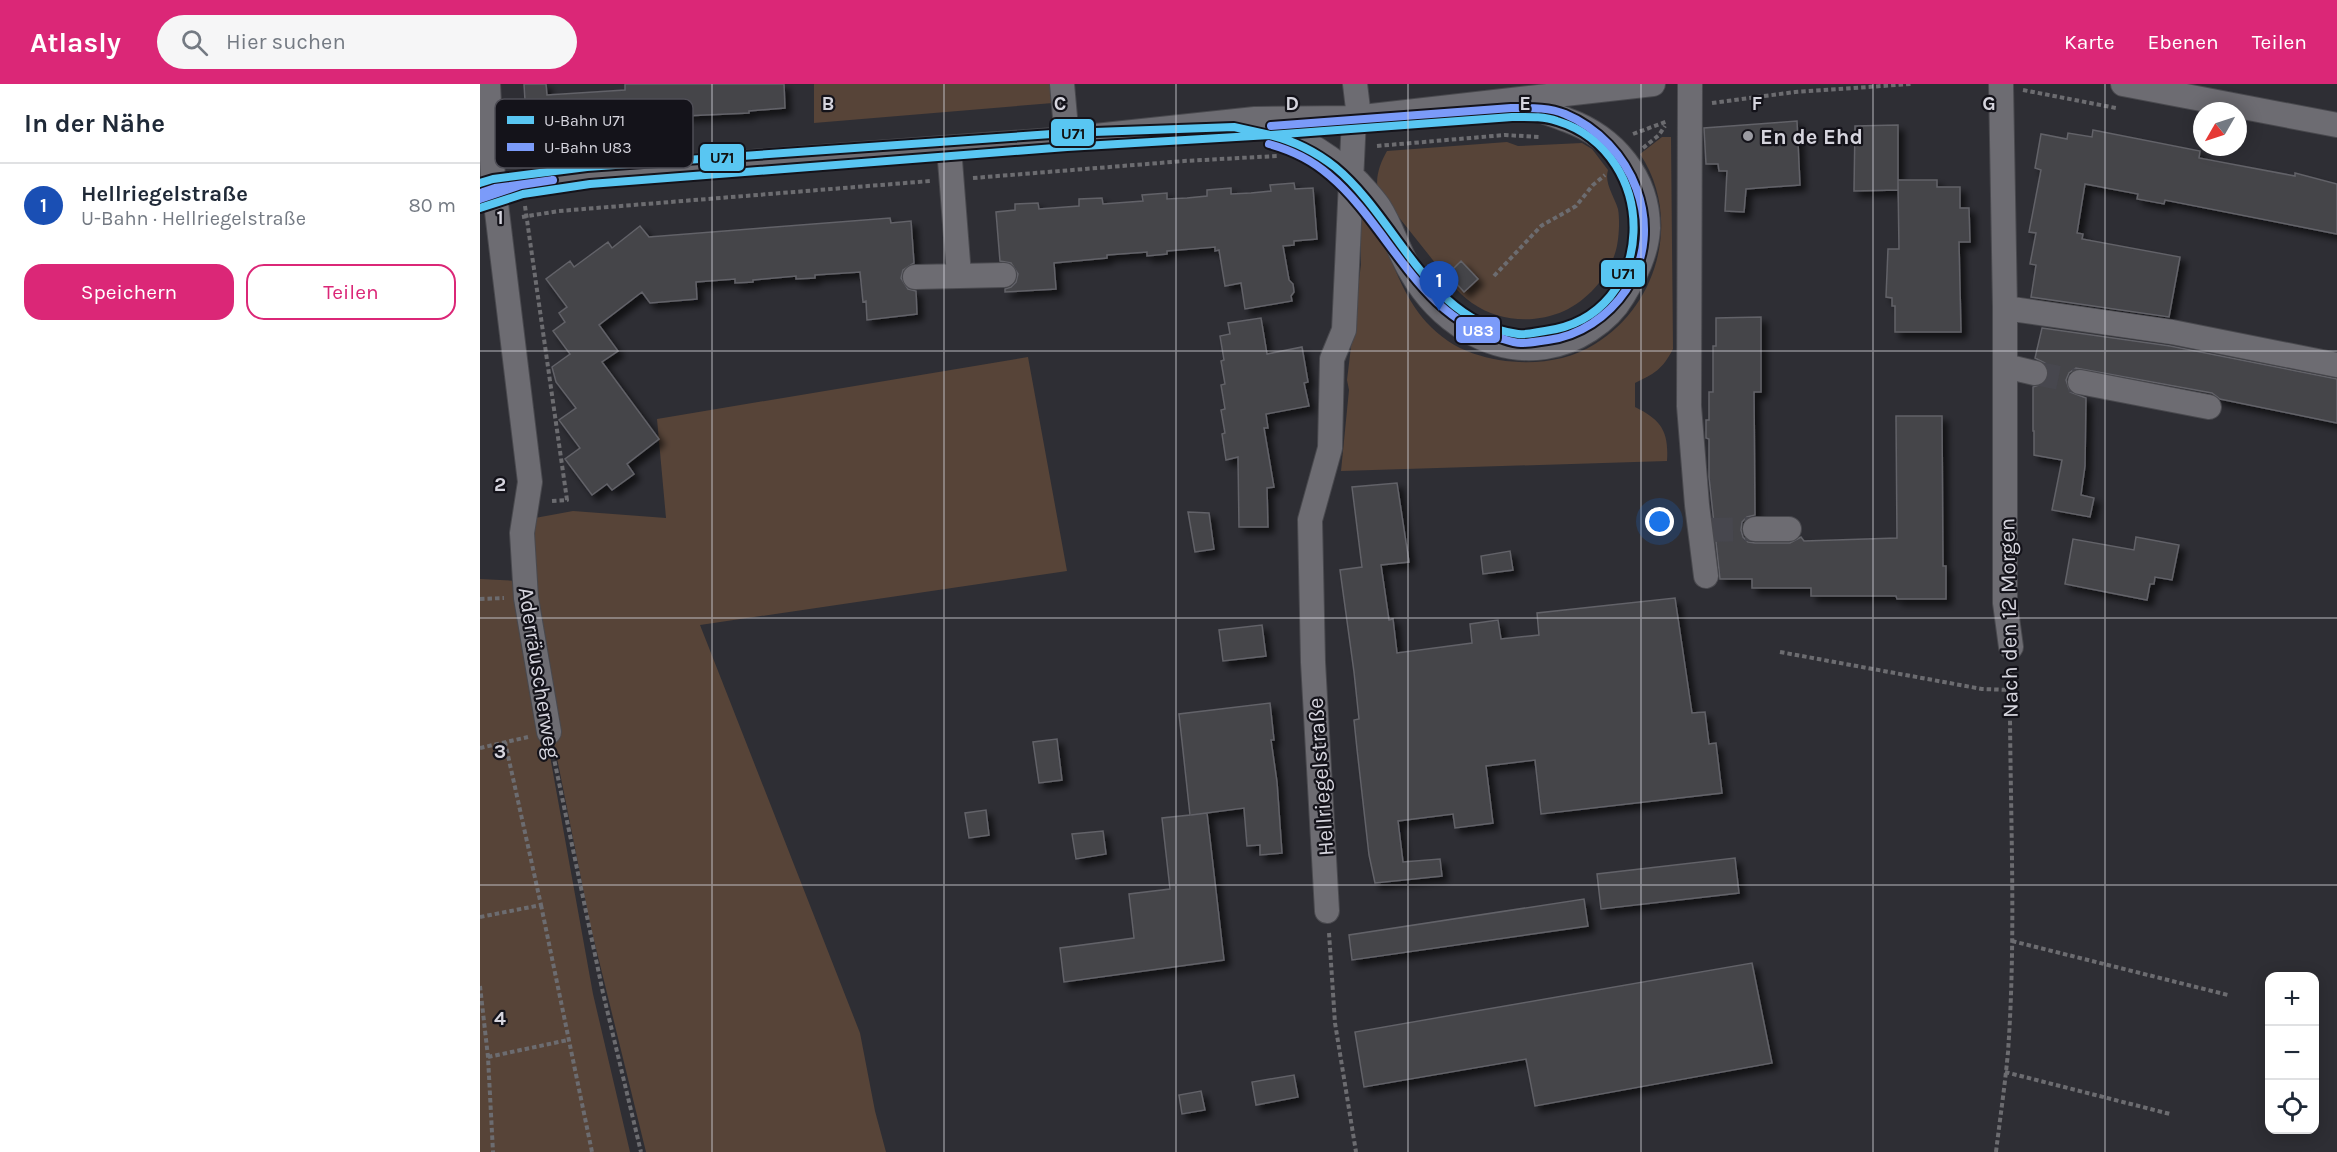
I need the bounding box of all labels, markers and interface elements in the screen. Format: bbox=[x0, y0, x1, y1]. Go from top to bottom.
search box bbox=[157, 15, 577, 69]
text: Atlasly bbox=[30, 26, 121, 59]
icon: search bbox=[178, 26, 211, 59]
text: Hier suchen bbox=[226, 29, 346, 55]
text: Karte bbox=[2064, 30, 2115, 54]
text: Ebenen bbox=[2148, 30, 2219, 54]
text: Teilen bbox=[2252, 30, 2307, 54]
text: B bbox=[822, 92, 834, 115]
text: C bbox=[1054, 92, 1066, 115]
text: D bbox=[1285, 92, 1299, 115]
text: E bbox=[1519, 92, 1531, 115]
text: F bbox=[1752, 92, 1763, 115]
text: G bbox=[1982, 92, 1996, 115]
legend bbox=[495, 99, 693, 168]
north arrow bbox=[2193, 102, 2247, 156]
text: In der Nähe bbox=[24, 108, 165, 139]
text: U-Bahn U71 bbox=[544, 111, 625, 130]
line badge: U71 bbox=[1050, 118, 1095, 147]
text: U71 bbox=[1061, 124, 1085, 143]
place label: En de Ehd bbox=[1760, 124, 1863, 150]
marker: En de Ehd bbox=[1741, 129, 1755, 143]
text: U-Bahn U83 bbox=[544, 138, 632, 157]
line badge: U71 bbox=[699, 143, 745, 172]
text: U71 bbox=[710, 148, 734, 167]
text: Hellriegelstraße bbox=[81, 181, 248, 207]
text: 1 bbox=[40, 194, 47, 217]
text: 80 m bbox=[408, 194, 456, 217]
text: 1 bbox=[496, 206, 504, 229]
text: U-Bahn · Hellriegelstraße bbox=[81, 207, 306, 230]
line badge: U71 bbox=[1600, 259, 1646, 288]
pin: 1 bbox=[1420, 262, 1458, 311]
button: Speichern bbox=[24, 264, 234, 320]
button: Teilen bbox=[246, 264, 456, 320]
text: U71 bbox=[1611, 264, 1635, 283]
line badge: U83 bbox=[1455, 316, 1501, 344]
text: U83 bbox=[1462, 321, 1494, 340]
text: 2 bbox=[494, 473, 506, 496]
your location bbox=[1645, 507, 1674, 536]
street label: Nach den 12 Morgen bbox=[1994, 518, 2024, 718]
street label: Aderräuscherweg bbox=[513, 585, 566, 761]
street label: Hellriegelstraße bbox=[1302, 697, 1340, 857]
text: 3 bbox=[494, 740, 506, 763]
map controls bbox=[2265, 972, 2319, 1134]
button: + bbox=[2265, 972, 2319, 1026]
text: 4 bbox=[494, 1007, 506, 1030]
button: − bbox=[2265, 1026, 2319, 1080]
button: locate bbox=[2265, 1080, 2319, 1134]

